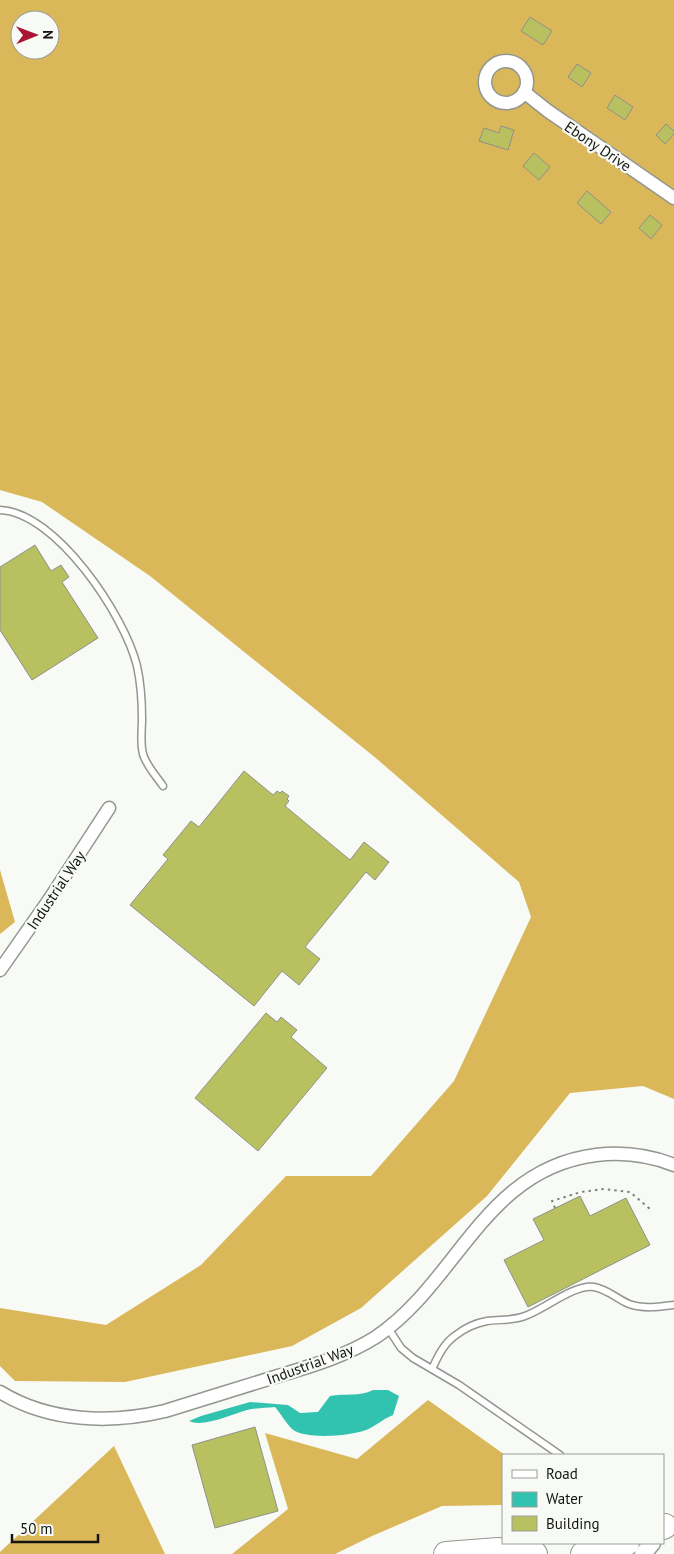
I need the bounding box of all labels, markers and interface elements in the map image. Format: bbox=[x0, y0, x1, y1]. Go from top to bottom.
north arrow bbox=[10, 10, 60, 60]
text: N bbox=[39, 30, 57, 40]
street label: Ebony Drive bbox=[561, 117, 635, 175]
street label: Industrial Way bbox=[23, 847, 89, 933]
street label: Industrial Way bbox=[264, 1340, 356, 1388]
legend bbox=[502, 1454, 664, 1544]
text: Road bbox=[546, 1464, 578, 1483]
text: Water bbox=[546, 1489, 583, 1508]
scale bar bbox=[12, 1512, 99, 1544]
text: Building bbox=[546, 1514, 600, 1533]
text: 50 m bbox=[20, 1519, 53, 1538]

